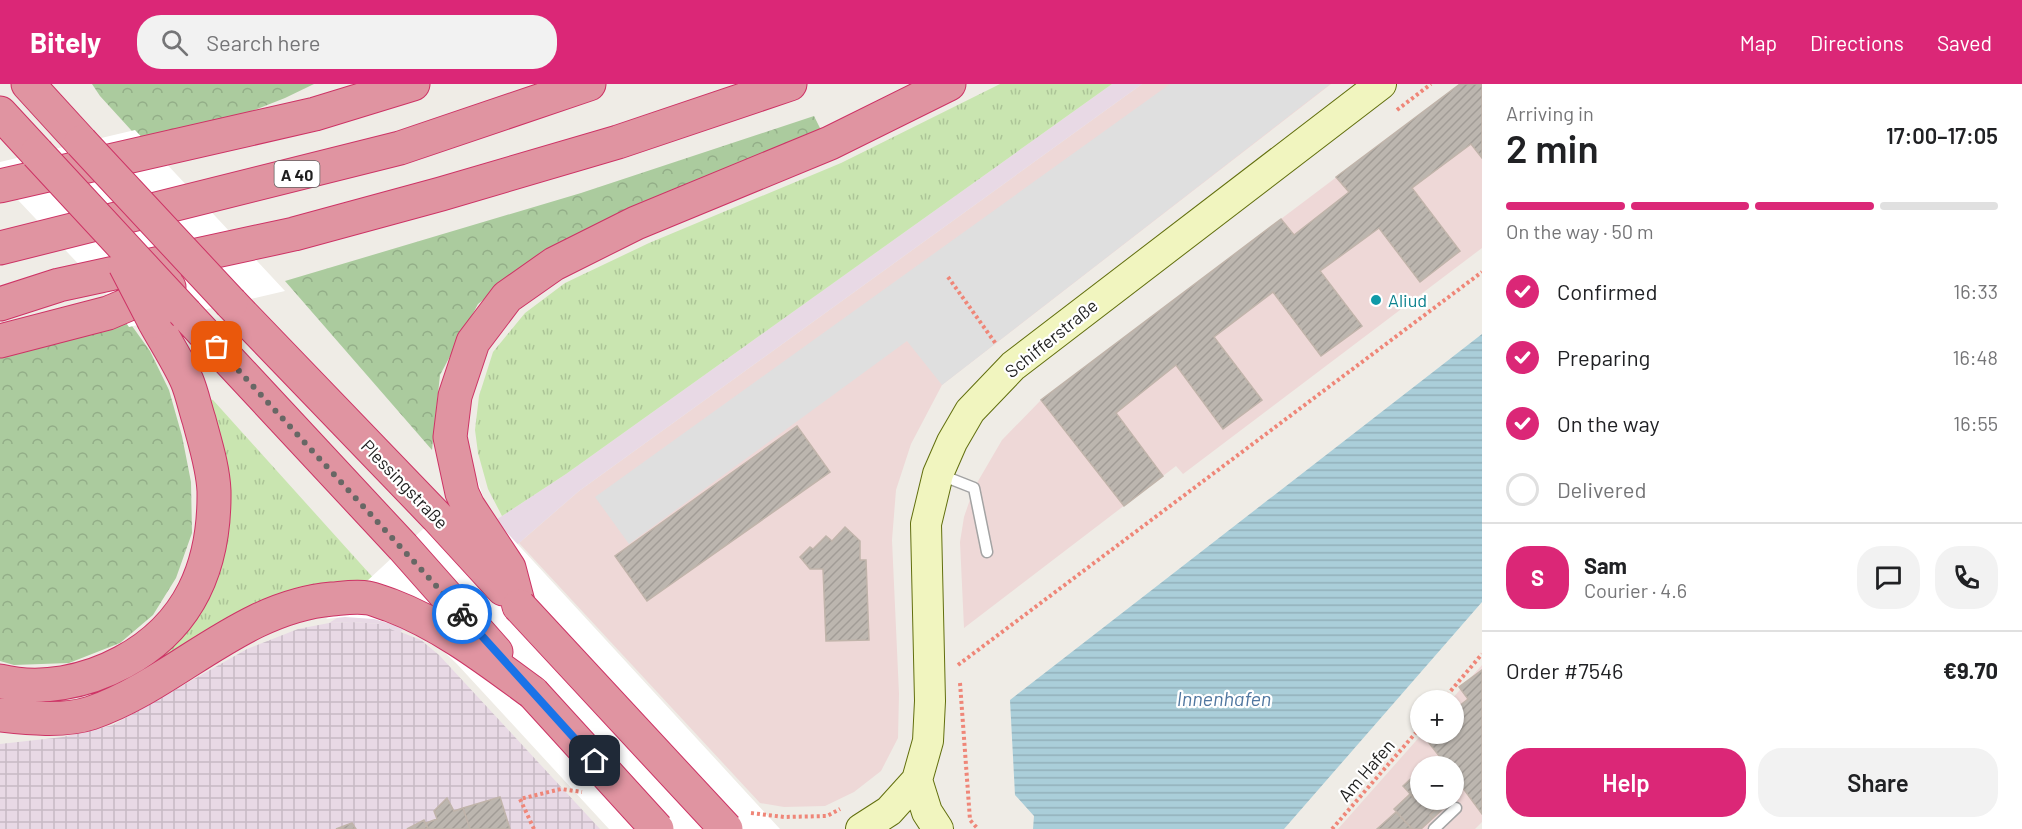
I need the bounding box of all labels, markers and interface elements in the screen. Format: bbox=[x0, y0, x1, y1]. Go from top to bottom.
search box bbox=[137, 15, 557, 69]
text: Bitely bbox=[30, 25, 101, 59]
icon: search bbox=[158, 26, 191, 59]
text: Search here bbox=[206, 29, 321, 55]
text: Map bbox=[1740, 30, 1777, 55]
text: Directions bbox=[1810, 30, 1904, 55]
text: Saved bbox=[1937, 30, 1992, 55]
text: Arriving in bbox=[1506, 101, 1594, 125]
text: 17:00–17:05 bbox=[1886, 122, 1998, 148]
text: 2 min bbox=[1506, 124, 1599, 171]
road number: A 40 bbox=[274, 161, 320, 187]
text: On the way · 50 m bbox=[1506, 219, 1654, 243]
icon: check bbox=[1506, 275, 1539, 308]
text: Confirmed bbox=[1557, 278, 1657, 304]
text: 16:33 bbox=[1953, 279, 1998, 303]
place label: Aliud bbox=[1388, 289, 1427, 311]
marker: Aliud bbox=[1369, 293, 1383, 307]
street label: Schifferstraße bbox=[1000, 294, 1102, 382]
pin bbox=[191, 321, 242, 372]
icon: bag bbox=[200, 330, 233, 363]
icon: check bbox=[1506, 341, 1539, 374]
text: Preparing bbox=[1557, 344, 1650, 370]
text: 16:48 bbox=[1952, 345, 1998, 369]
icon: check bbox=[1506, 407, 1539, 440]
text: On the way bbox=[1557, 410, 1660, 436]
text: 16:55 bbox=[1953, 411, 1998, 435]
street label: Plessingstraße bbox=[357, 435, 453, 533]
text: Delivered bbox=[1557, 476, 1646, 502]
button: chat bbox=[1857, 546, 1920, 609]
button: phone bbox=[1935, 546, 1998, 609]
text: Sam bbox=[1584, 552, 1627, 578]
text: S bbox=[1531, 564, 1544, 590]
text: Courier · 4.6 bbox=[1584, 578, 1687, 602]
courier bbox=[432, 584, 492, 644]
icon: bike bbox=[446, 598, 479, 631]
text: Order #7546 bbox=[1506, 657, 1623, 683]
text: €9.70 bbox=[1943, 657, 1998, 683]
water label: Innenhafen bbox=[1177, 686, 1271, 710]
map controls bbox=[1410, 690, 1464, 810]
button: + bbox=[1410, 690, 1464, 744]
street label: Am Hafen bbox=[1333, 734, 1399, 806]
pin bbox=[569, 735, 620, 786]
icon: home bbox=[578, 744, 611, 777]
button: Help bbox=[1506, 748, 1746, 817]
button: Share bbox=[1758, 748, 1998, 817]
button: − bbox=[1410, 756, 1464, 810]

